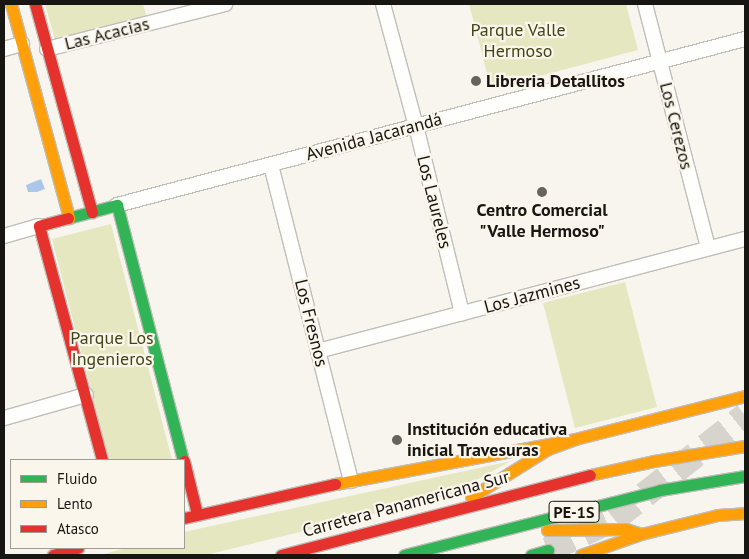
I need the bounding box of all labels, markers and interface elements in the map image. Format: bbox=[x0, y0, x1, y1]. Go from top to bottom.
street label: Las Acacias bbox=[62, 13, 152, 55]
park label: Parque Valle Hermoso bbox=[470, 20, 566, 62]
place label: Libreria Detallitos bbox=[486, 70, 625, 92]
marker: Libreria Detallitos bbox=[470, 75, 482, 87]
street label: Los Cerezos bbox=[655, 80, 697, 172]
street label: Avenida Jacarandá bbox=[303, 108, 445, 166]
street label: Los Laureles bbox=[412, 153, 456, 251]
marker: Centro Comercial "Valle Hermoso" bbox=[536, 186, 548, 198]
place label: Centro Comercial "Valle Hermoso" bbox=[476, 200, 608, 242]
street label: Los Jazmines bbox=[482, 272, 582, 318]
street label: Los Fresnos bbox=[290, 277, 332, 369]
park label: Parque Los Ingenieros bbox=[70, 328, 154, 370]
place label: Institución educativa inicial Travesuras bbox=[407, 419, 567, 462]
marker: Institución educativa inicial Travesuras bbox=[391, 434, 403, 446]
legend bbox=[10, 459, 185, 549]
street label: Carretera Panamericana Sur bbox=[300, 466, 512, 542]
text: Fluido bbox=[57, 469, 97, 488]
text: Lento bbox=[57, 494, 93, 513]
road number: PE-1S bbox=[548, 498, 600, 526]
text: Atasco bbox=[57, 519, 99, 538]

